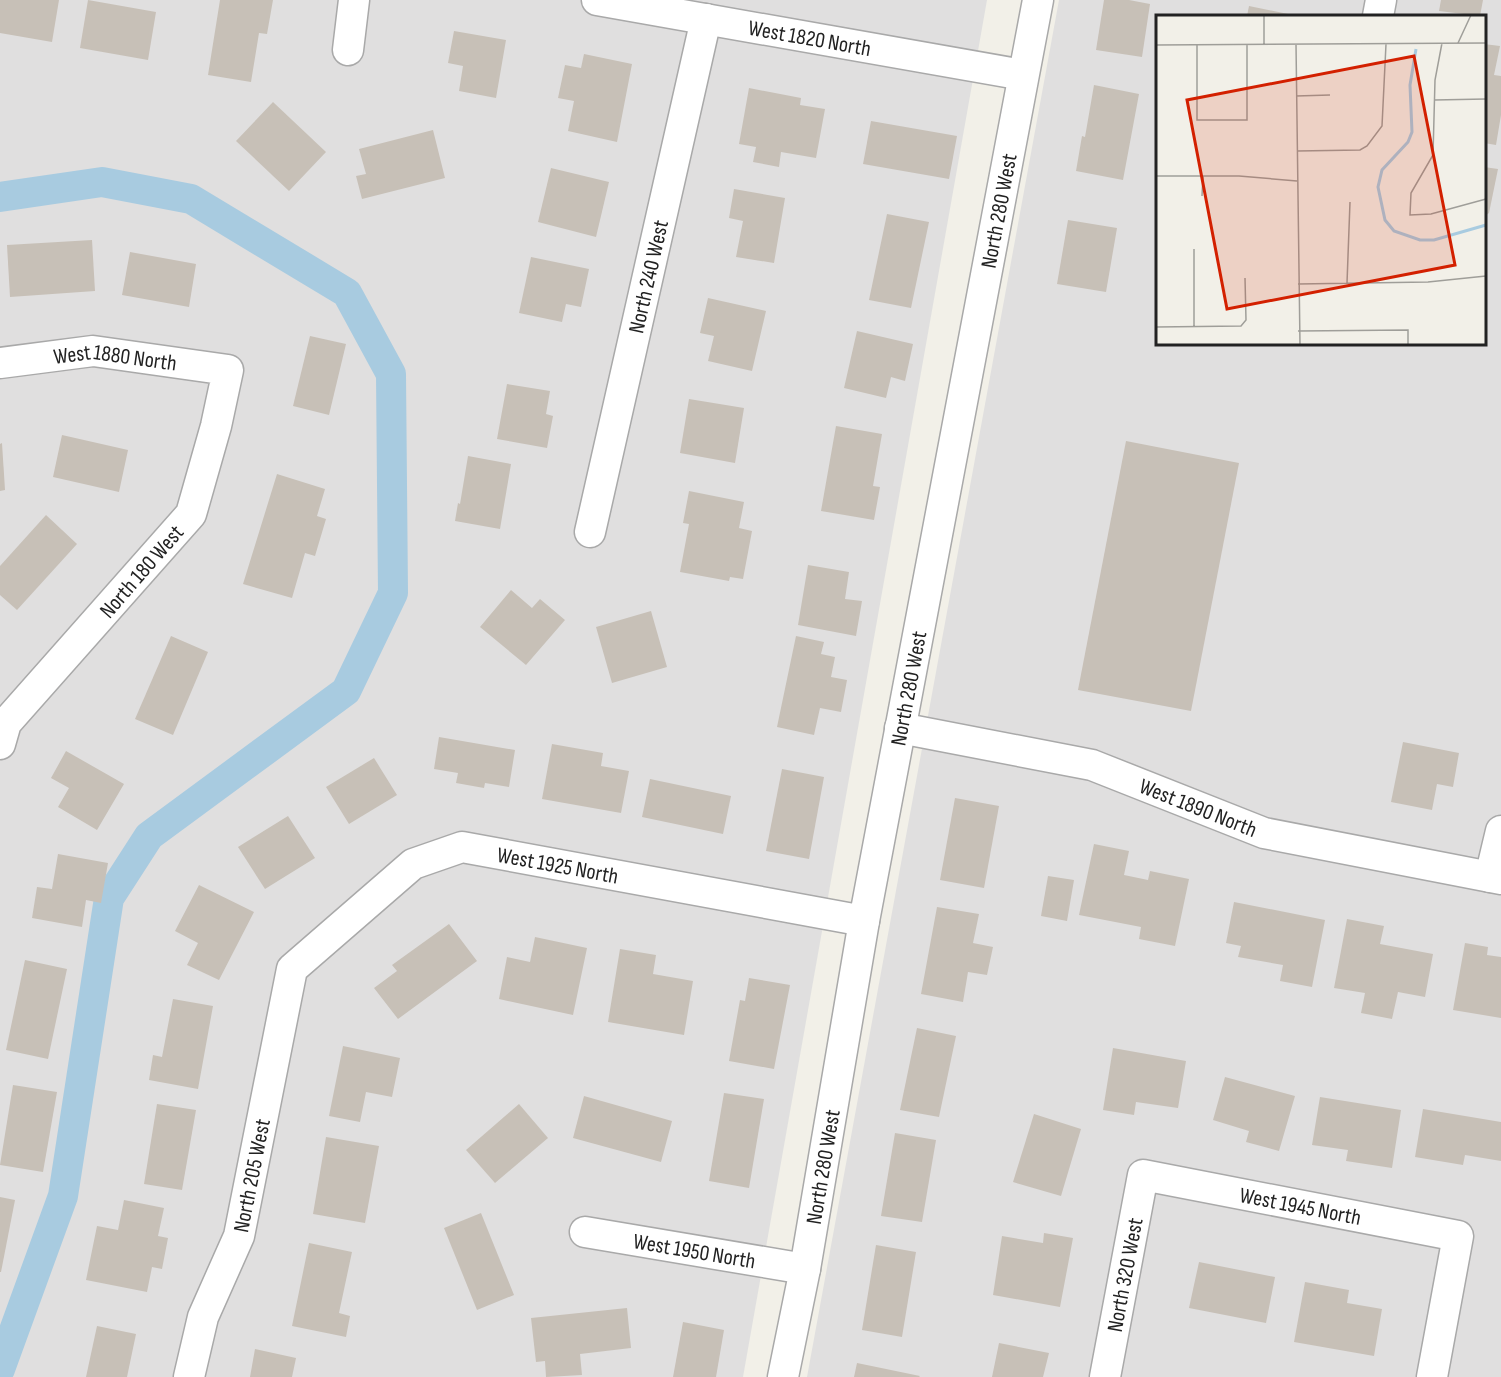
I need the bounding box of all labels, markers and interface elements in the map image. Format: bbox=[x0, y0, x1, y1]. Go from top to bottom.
street label: West 1820 North bbox=[746, 15, 873, 63]
inset map bbox=[1156, 15, 1486, 345]
street label: North 280 West bbox=[976, 151, 1024, 271]
street label: North 240 West bbox=[623, 217, 675, 336]
street label: West 1880 North bbox=[52, 339, 178, 378]
street label: North 180 West bbox=[94, 520, 190, 624]
street label: North 280 West bbox=[885, 629, 934, 748]
street label: West 1890 North bbox=[1135, 773, 1261, 844]
street label: West 1925 North bbox=[495, 842, 620, 891]
street label: North 280 West bbox=[801, 1107, 847, 1226]
street label: North 205 West bbox=[228, 1116, 277, 1235]
street label: West 1945 North bbox=[1237, 1182, 1363, 1232]
street label: North 320 West bbox=[1102, 1215, 1150, 1334]
street label: West 1950 North bbox=[631, 1228, 757, 1275]

